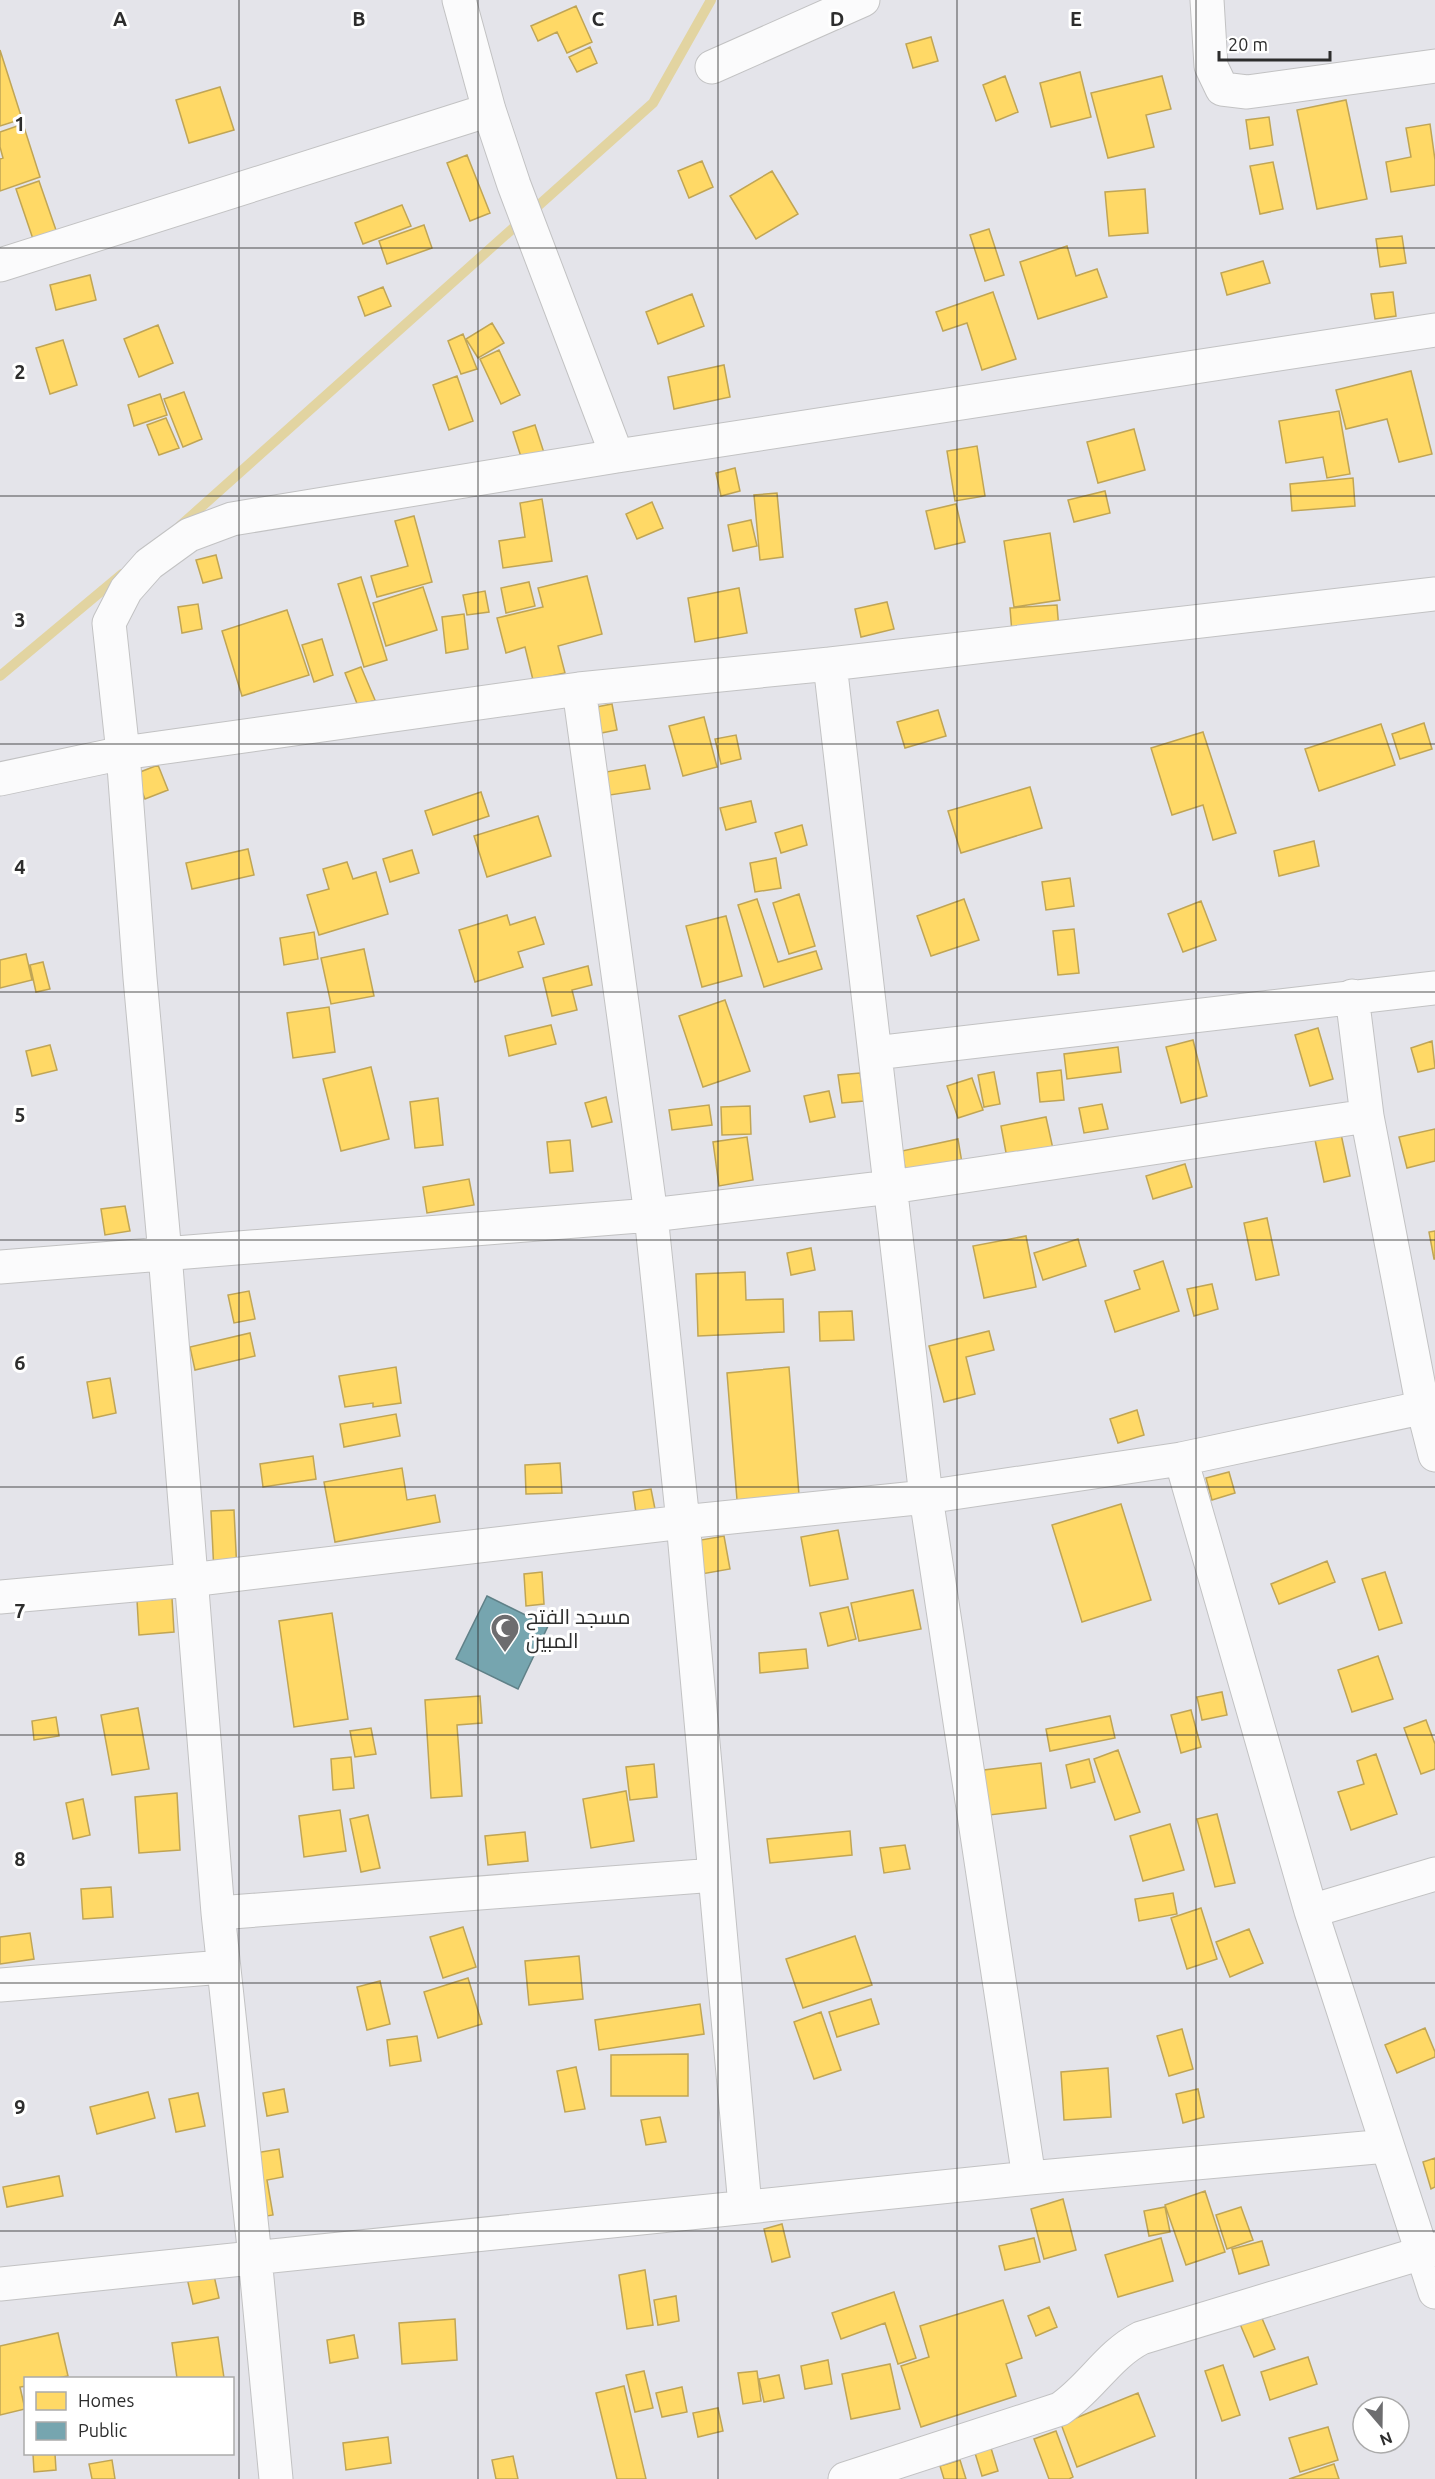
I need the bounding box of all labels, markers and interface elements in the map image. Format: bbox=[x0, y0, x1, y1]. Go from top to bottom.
text: A bbox=[113, 7, 127, 30]
text: B bbox=[352, 7, 366, 30]
text: C bbox=[592, 7, 605, 30]
text: D bbox=[830, 7, 844, 30]
text: E bbox=[1070, 7, 1082, 30]
scale bar bbox=[1219, 24, 1330, 62]
text: 20 m bbox=[1228, 34, 1268, 54]
text: 1 bbox=[14, 112, 26, 135]
text: 2 bbox=[14, 360, 26, 383]
text: 3 bbox=[14, 608, 26, 631]
text: 4 bbox=[14, 855, 26, 878]
text: 5 bbox=[14, 1103, 26, 1126]
text: 6 bbox=[14, 1351, 26, 1374]
text: 7 bbox=[14, 1599, 26, 1622]
place label: مسجد الفتح المبين bbox=[526, 1604, 630, 1654]
mosque icon: مسجد الفتح المبين bbox=[489, 1612, 521, 1654]
text: 8 bbox=[14, 1847, 26, 1870]
text: 9 bbox=[14, 2095, 26, 2118]
legend bbox=[24, 2377, 234, 2455]
text: Homes bbox=[78, 2390, 135, 2410]
north arrow bbox=[1351, 2395, 1411, 2455]
text: Public bbox=[78, 2420, 127, 2440]
text: N bbox=[1377, 2429, 1395, 2450]

